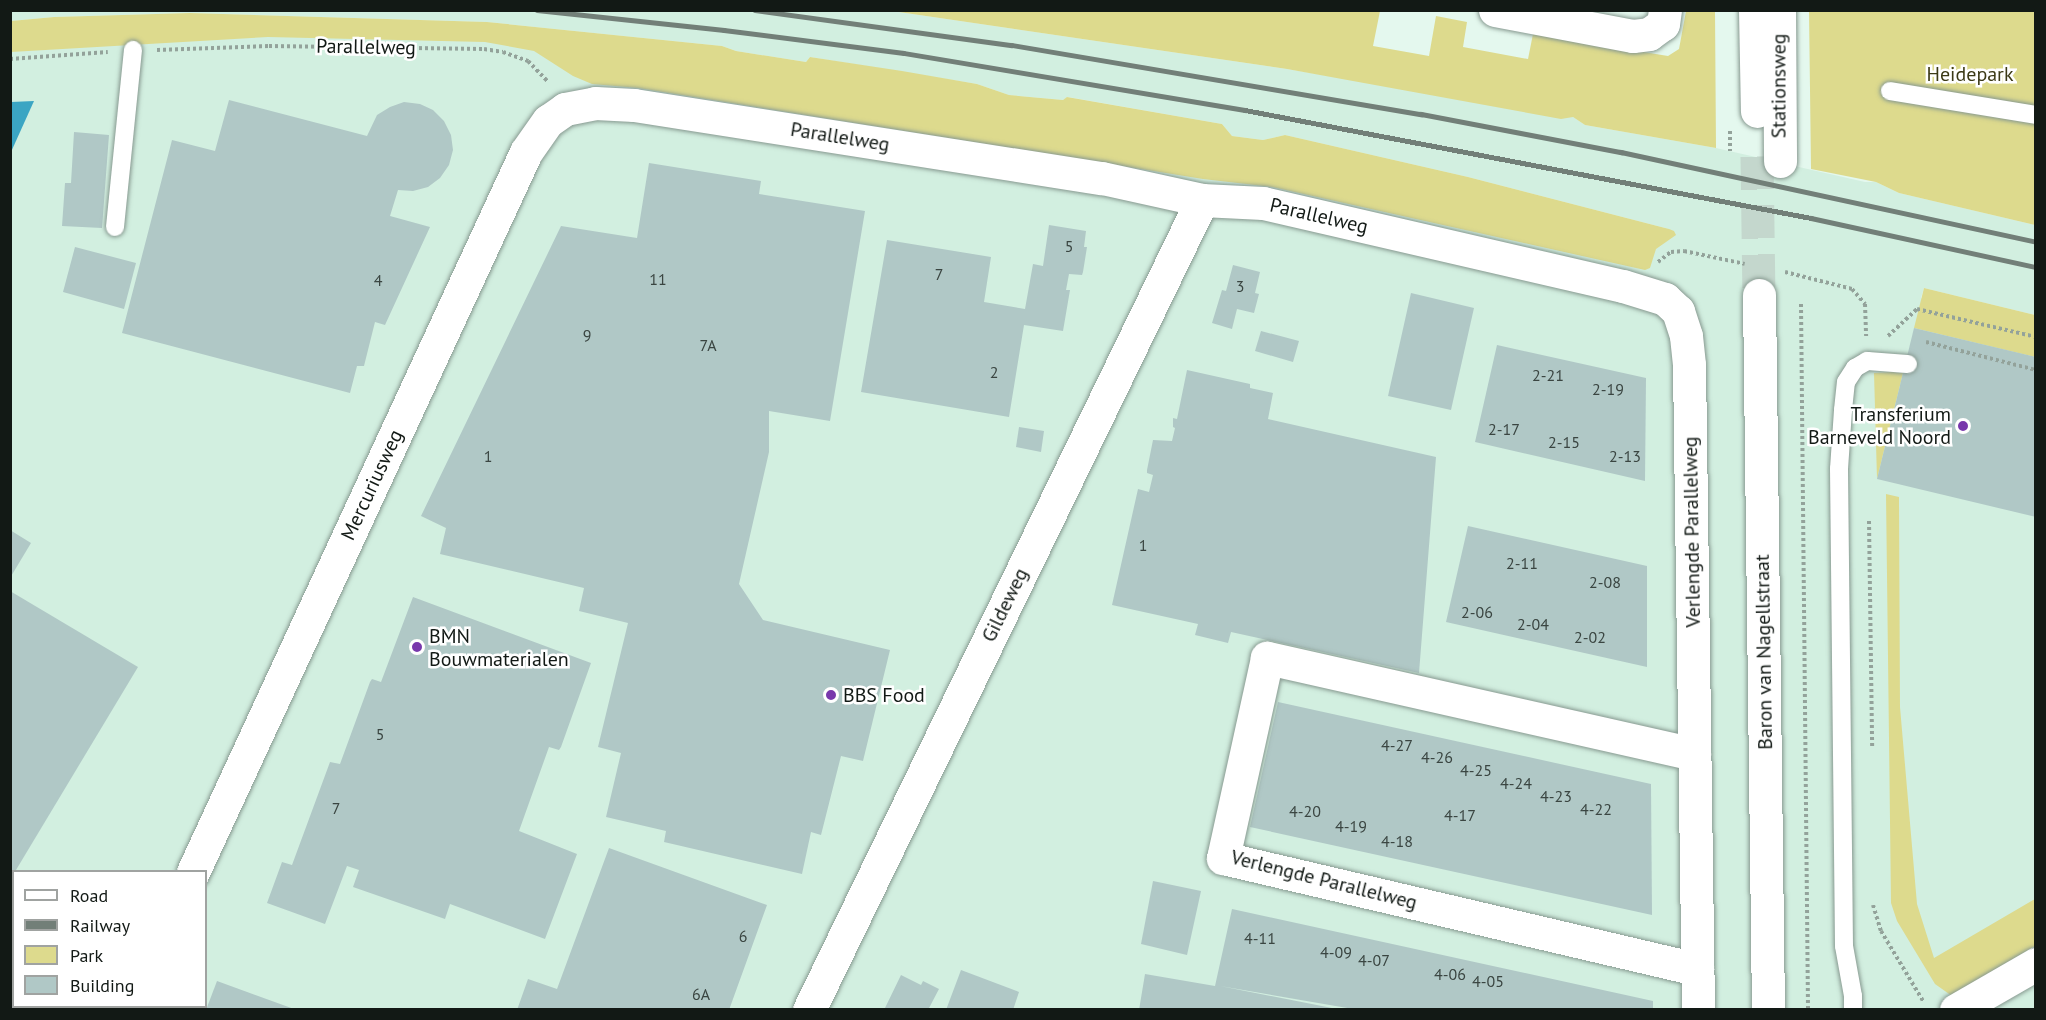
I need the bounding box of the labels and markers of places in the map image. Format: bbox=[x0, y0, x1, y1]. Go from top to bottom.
place label: Transferium Barneveld Noord bbox=[1808, 402, 1951, 449]
marker: Transferium Barneveld Noord bbox=[1956, 419, 1970, 433]
place label: BMN Bouwmaterialen bbox=[429, 624, 569, 671]
marker: BMN Bouwmaterialen bbox=[410, 640, 424, 654]
place label: BBS Food bbox=[843, 683, 925, 707]
marker: BBS Food bbox=[824, 688, 838, 702]

